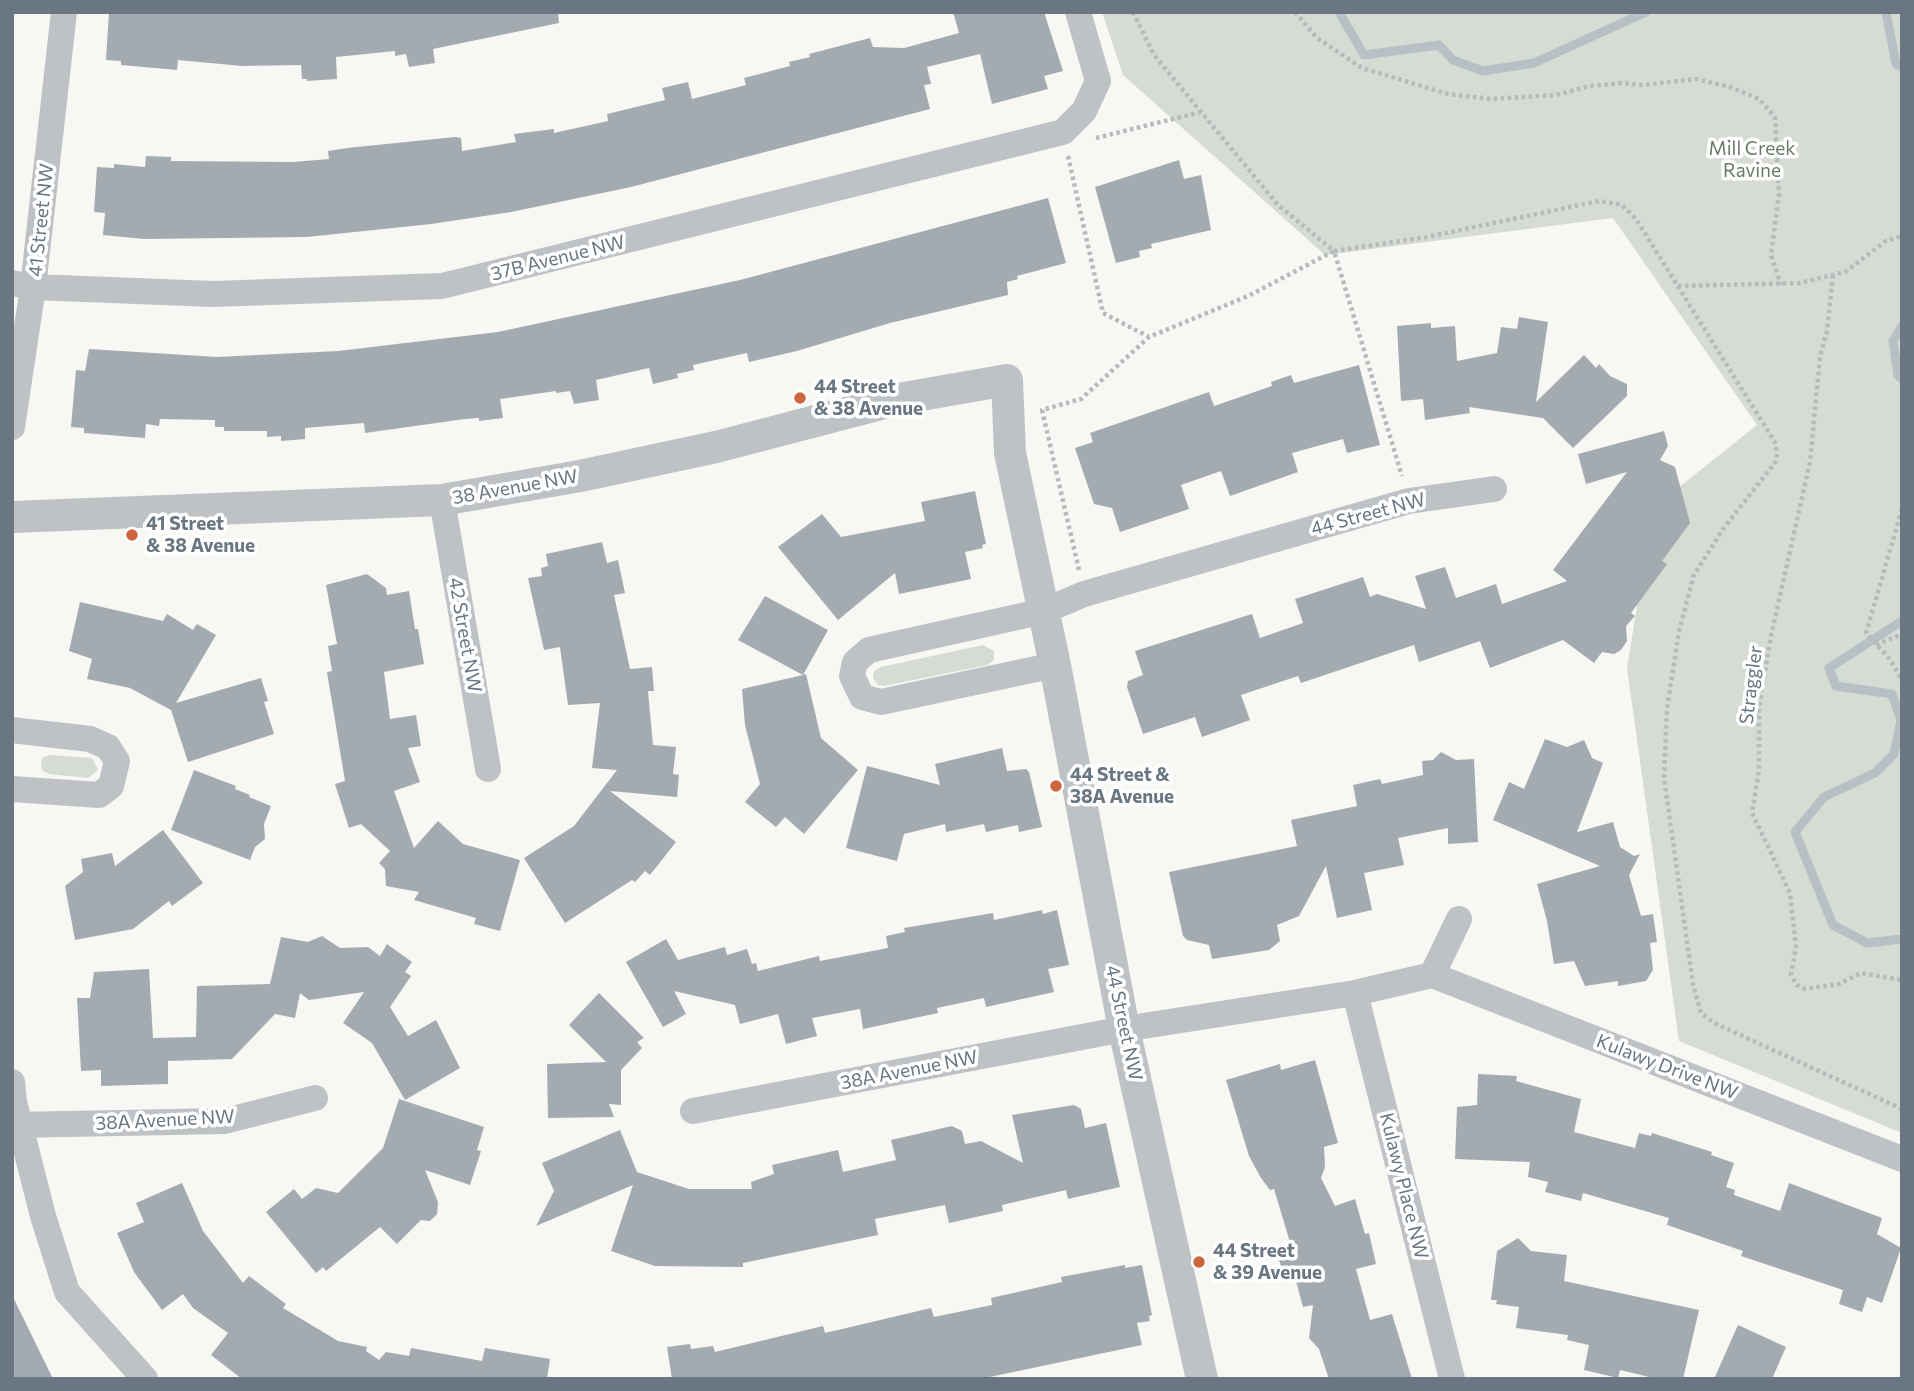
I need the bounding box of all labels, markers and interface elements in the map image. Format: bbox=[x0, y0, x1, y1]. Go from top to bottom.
park label: Mill Creek Ravine bbox=[1709, 138, 1795, 182]
street label: 41 Street NW bbox=[24, 162, 58, 278]
street label: 37B Avenue NW bbox=[489, 230, 627, 286]
place label: 44 Street & 38 Avenue bbox=[814, 376, 923, 420]
marker: 44 Street & 38 Avenue bbox=[792, 390, 808, 406]
street label: 38 Avenue NW bbox=[451, 465, 579, 509]
street label: 44 Street NW bbox=[1308, 488, 1428, 540]
place label: 41 Street & 38 Avenue bbox=[146, 513, 255, 557]
marker: 41 Street & 38 Avenue bbox=[124, 527, 140, 543]
street label: 42 Street NW bbox=[444, 576, 486, 694]
street label: Straggler bbox=[1735, 644, 1767, 726]
place label: 44 Street & 38A Avenue bbox=[1070, 764, 1174, 808]
marker: 44 Street & 38A Avenue bbox=[1048, 778, 1064, 794]
street label: 44 Street NW bbox=[1101, 963, 1147, 1083]
street label: Kulawy Drive NW bbox=[1593, 1030, 1741, 1104]
street label: 38A Avenue NW bbox=[838, 1046, 980, 1094]
street label: 38A Avenue NW bbox=[95, 1105, 235, 1135]
street label: Kulawy Place NW bbox=[1375, 1111, 1433, 1261]
place label: 44 Street & 39 Avenue bbox=[1213, 1240, 1322, 1284]
marker: 44 Street & 39 Avenue bbox=[1191, 1254, 1207, 1270]

